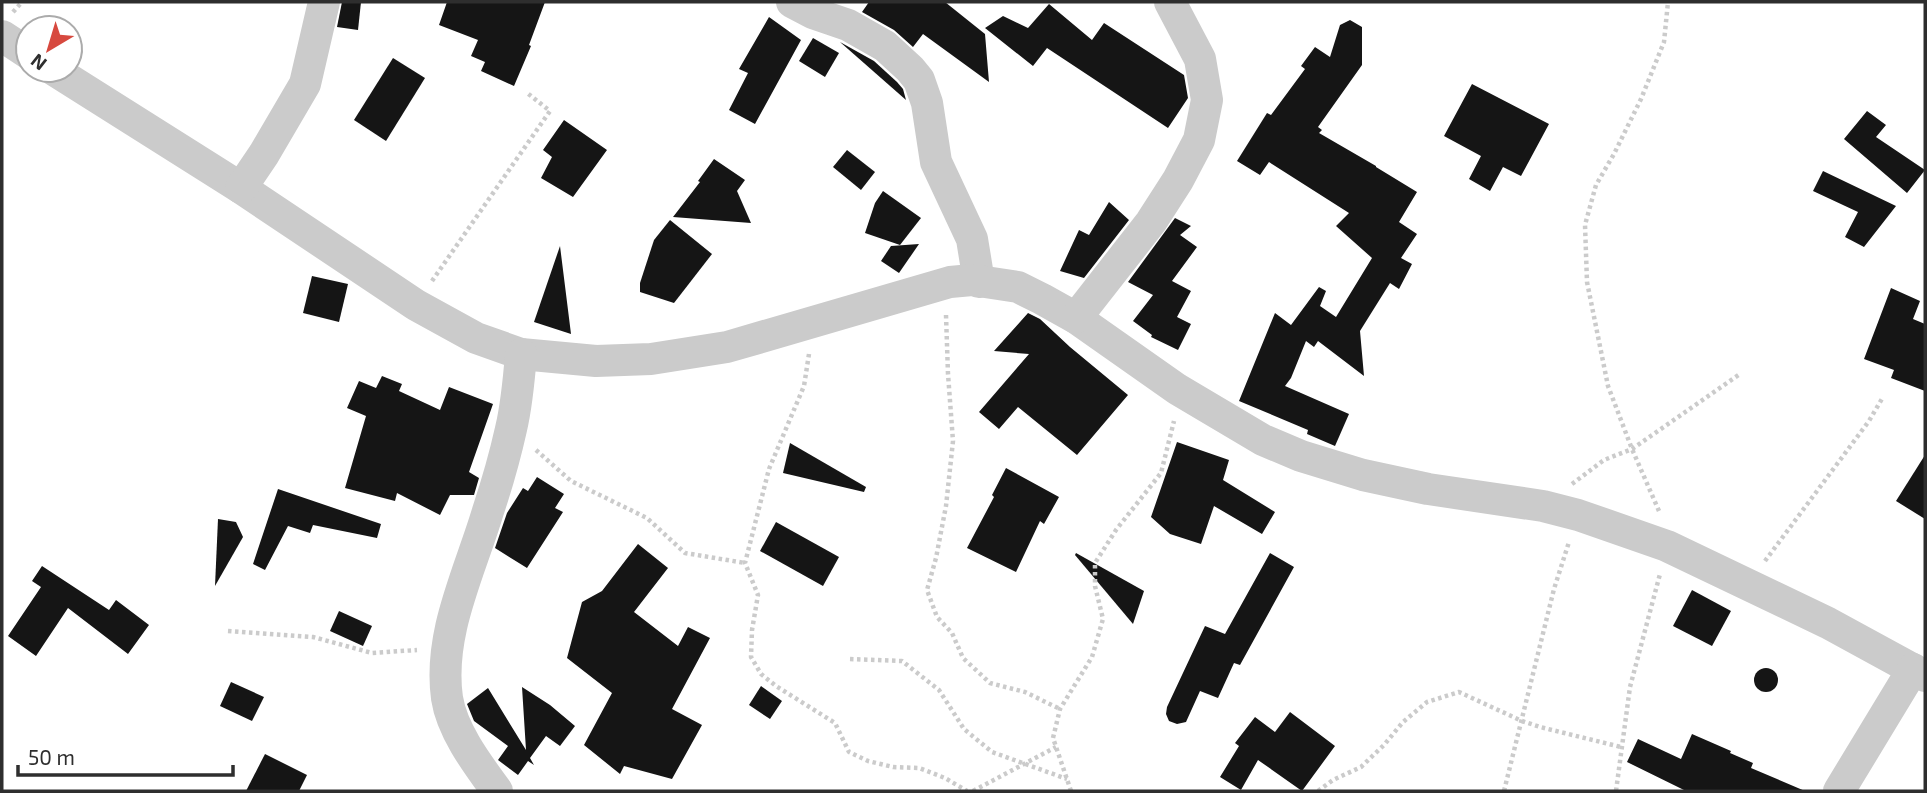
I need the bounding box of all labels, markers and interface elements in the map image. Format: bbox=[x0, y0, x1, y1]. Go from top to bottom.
north arrow bbox=[14, 14, 84, 84]
text: N bbox=[26, 50, 51, 76]
scale bar bbox=[18, 734, 233, 778]
text: 50 m bbox=[28, 744, 75, 769]

